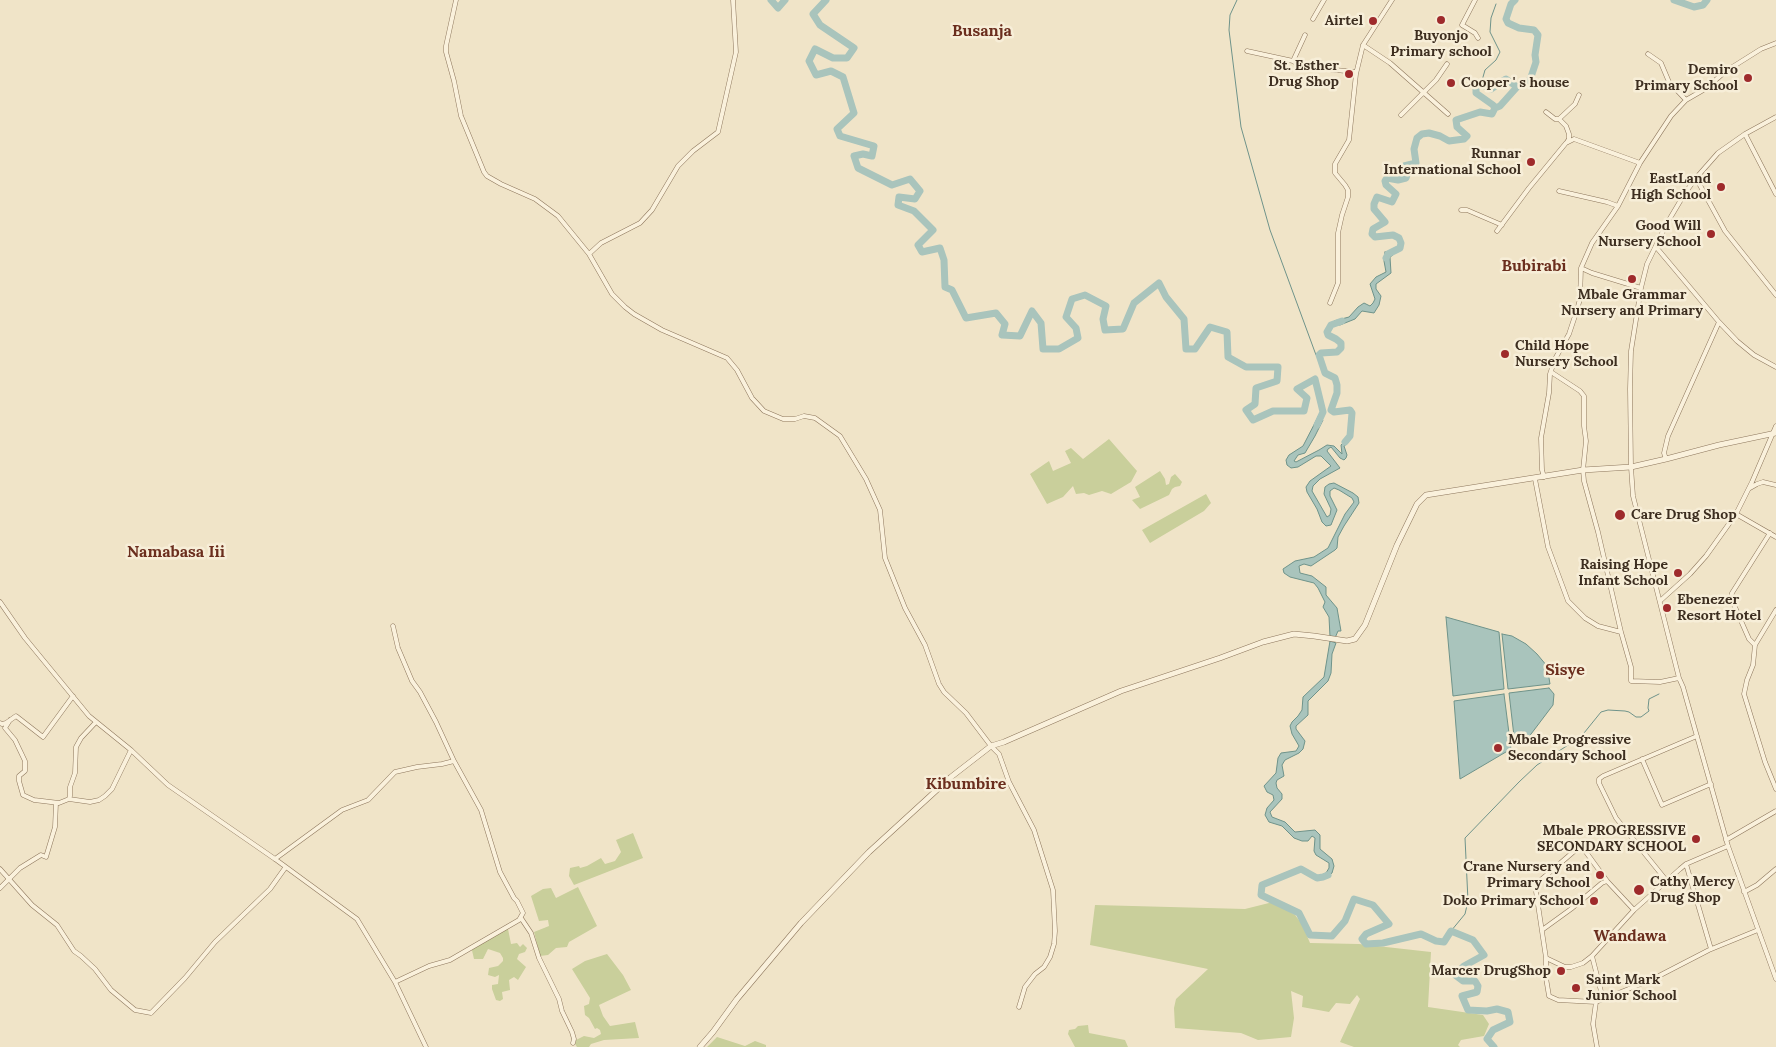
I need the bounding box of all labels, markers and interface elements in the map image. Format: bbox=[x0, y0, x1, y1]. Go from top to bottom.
place label: Airtel bbox=[1325, 13, 1363, 29]
marker: Buyonjo Primary school bbox=[1435, 14, 1447, 26]
marker: Airtel bbox=[1367, 15, 1379, 27]
district label: Busanja bbox=[952, 21, 1012, 41]
place label: Buyonjo Primary school bbox=[1390, 28, 1492, 60]
place label: St. Esther Drug Shop bbox=[1268, 58, 1339, 90]
place label: Demiro Primary School bbox=[1635, 62, 1738, 94]
marker: St. Esther Drug Shop bbox=[1343, 68, 1355, 80]
marker: Demiro Primary School bbox=[1742, 72, 1754, 84]
place label: Cooper ' s house bbox=[1461, 75, 1569, 91]
marker: Cooper ' s house bbox=[1445, 77, 1457, 89]
place label: Runnar International School bbox=[1384, 146, 1521, 178]
marker: Runnar International School bbox=[1525, 156, 1537, 168]
place label: EastLand High School bbox=[1631, 171, 1711, 203]
marker: EastLand High School bbox=[1715, 181, 1727, 193]
place label: Good Will Nursery School bbox=[1598, 218, 1701, 250]
marker: Good Will Nursery School bbox=[1705, 228, 1717, 240]
district label: Bubirabi bbox=[1501, 256, 1567, 276]
marker: Mbale Grammar Nursery and Primary bbox=[1626, 273, 1638, 285]
place label: Mbale Grammar Nursery and Primary bbox=[1561, 287, 1703, 320]
place label: Child Hope Nursery School bbox=[1515, 338, 1618, 371]
marker: Child Hope Nursery School bbox=[1499, 348, 1511, 360]
place label: Care Drug Shop bbox=[1631, 507, 1737, 523]
marker: Care Drug Shop bbox=[1613, 508, 1627, 522]
district label: Namabasa Iii bbox=[127, 542, 225, 562]
place label: Raising Hope Infant School bbox=[1578, 557, 1668, 590]
marker: Raising Hope Infant School bbox=[1672, 567, 1684, 579]
place label: Ebenezer Resort Hotel bbox=[1677, 592, 1761, 624]
marker: Ebenezer Resort Hotel bbox=[1661, 602, 1673, 614]
district label: Sisye bbox=[1545, 660, 1585, 680]
place label: Mbale Progressive Secondary School bbox=[1508, 732, 1631, 764]
marker: Mbale Progressive Secondary School bbox=[1492, 742, 1504, 754]
district label: Kibumbire bbox=[926, 774, 1006, 794]
place label: Mbale PROGRESSIVE SECONDARY SCHOOL bbox=[1537, 823, 1686, 856]
marker: Mbale PROGRESSIVE SECONDARY SCHOOL bbox=[1690, 833, 1702, 845]
place label: Crane Nursery and Primary School bbox=[1463, 859, 1590, 892]
marker: Crane Nursery and Primary School bbox=[1594, 869, 1606, 881]
place label: Cathy Mercy Drug Shop bbox=[1650, 874, 1735, 906]
marker: Cathy Mercy Drug Shop bbox=[1632, 883, 1646, 897]
place label: Doko Primary School bbox=[1443, 893, 1584, 909]
marker: Doko Primary School bbox=[1588, 895, 1600, 907]
district label: Wandawa bbox=[1594, 926, 1666, 946]
place label: Marcer DrugShop bbox=[1431, 963, 1551, 979]
marker: Marcer DrugShop bbox=[1555, 965, 1567, 977]
place label: Saint Mark Junior School bbox=[1586, 972, 1677, 1004]
marker: Saint Mark Junior School bbox=[1570, 982, 1582, 994]

